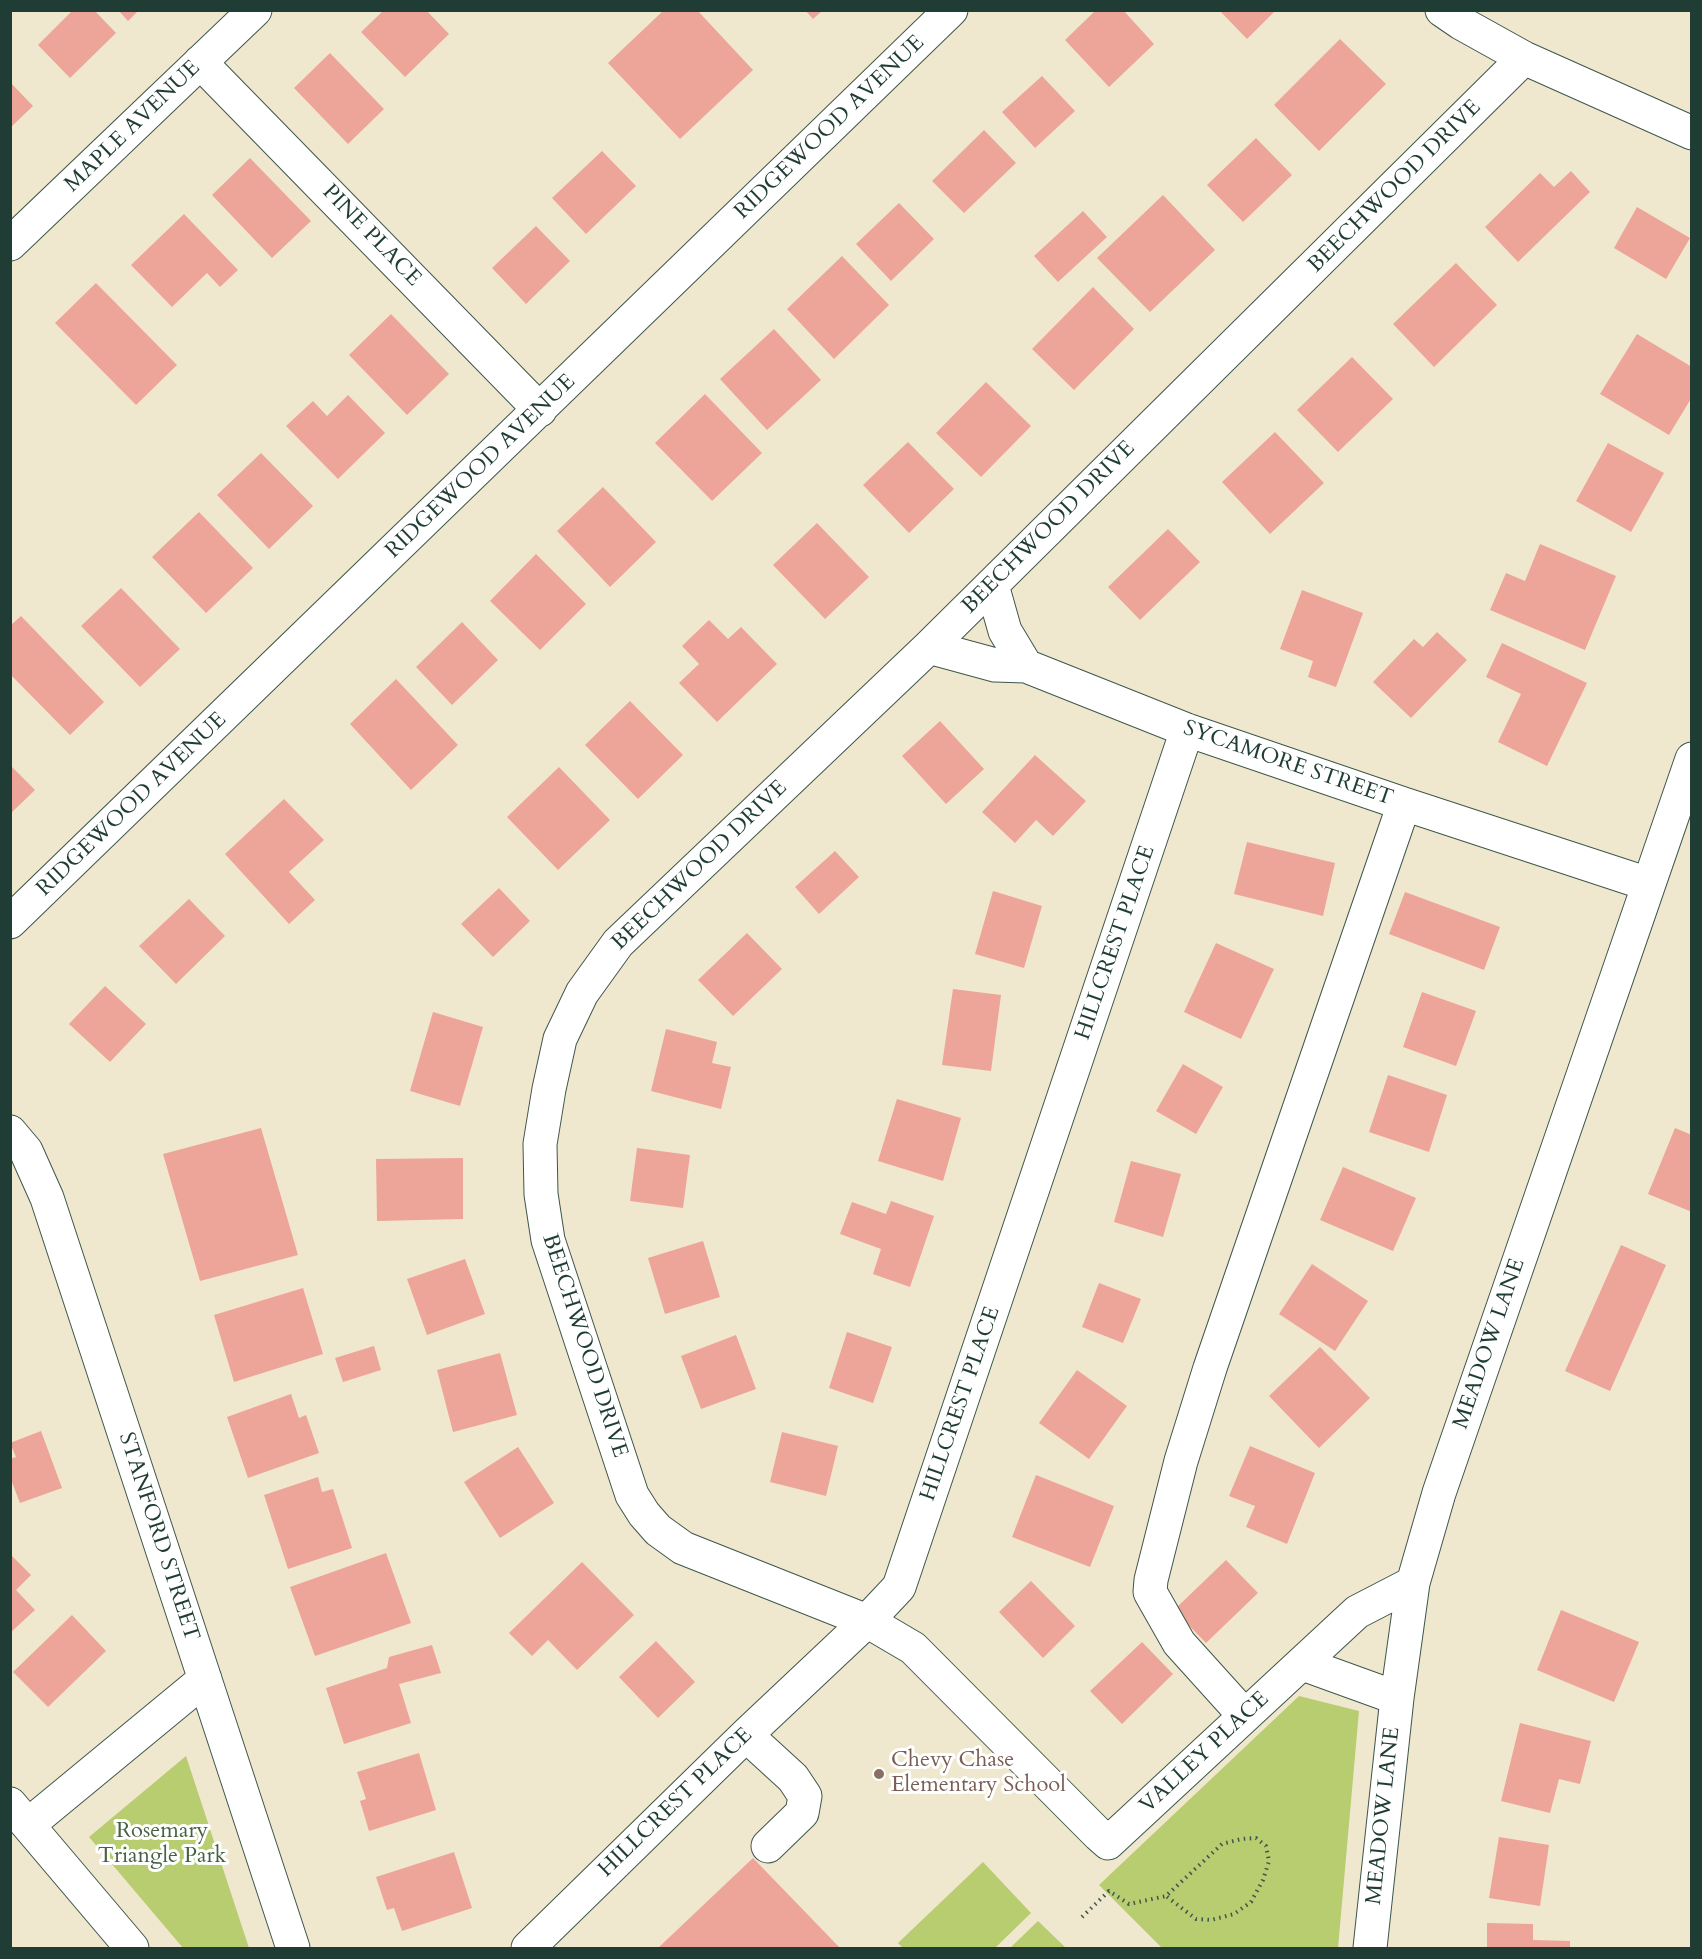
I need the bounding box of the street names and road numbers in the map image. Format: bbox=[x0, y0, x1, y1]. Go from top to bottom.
street label: RIDGEWOOD AVENUE bbox=[730, 30, 930, 226]
street label: MAPLE AVENUE bbox=[60, 56, 206, 198]
street label: BEECHWOOD DRIVE bbox=[1303, 95, 1487, 279]
street label: PINE PLACE bbox=[316, 180, 426, 292]
street label: RIDGEWOOD AVENUE bbox=[381, 369, 581, 565]
street label: BEECHWOOD DRIVE bbox=[957, 436, 1141, 620]
street label: RIDGEWOOD AVENUE bbox=[32, 707, 232, 903]
street label: SYCAMORE STREET bbox=[1180, 716, 1396, 812]
street label: BEECHWOOD DRIVE bbox=[607, 775, 793, 957]
street label: HILLCREST PLACE bbox=[1070, 842, 1162, 1044]
street label: BEECHWOOD DRIVE bbox=[535, 1231, 633, 1461]
street label: MEADOW LANE bbox=[1448, 1255, 1532, 1433]
street label: HILLCREST PLACE bbox=[915, 1303, 1007, 1505]
street label: STANFORD STREET bbox=[112, 1429, 204, 1645]
street label: VALLEY PLACE bbox=[1135, 1687, 1275, 1819]
street label: HILLCREST PLACE bbox=[594, 1723, 758, 1883]
street label: MEADOW LANE bbox=[1362, 1726, 1406, 1906]

